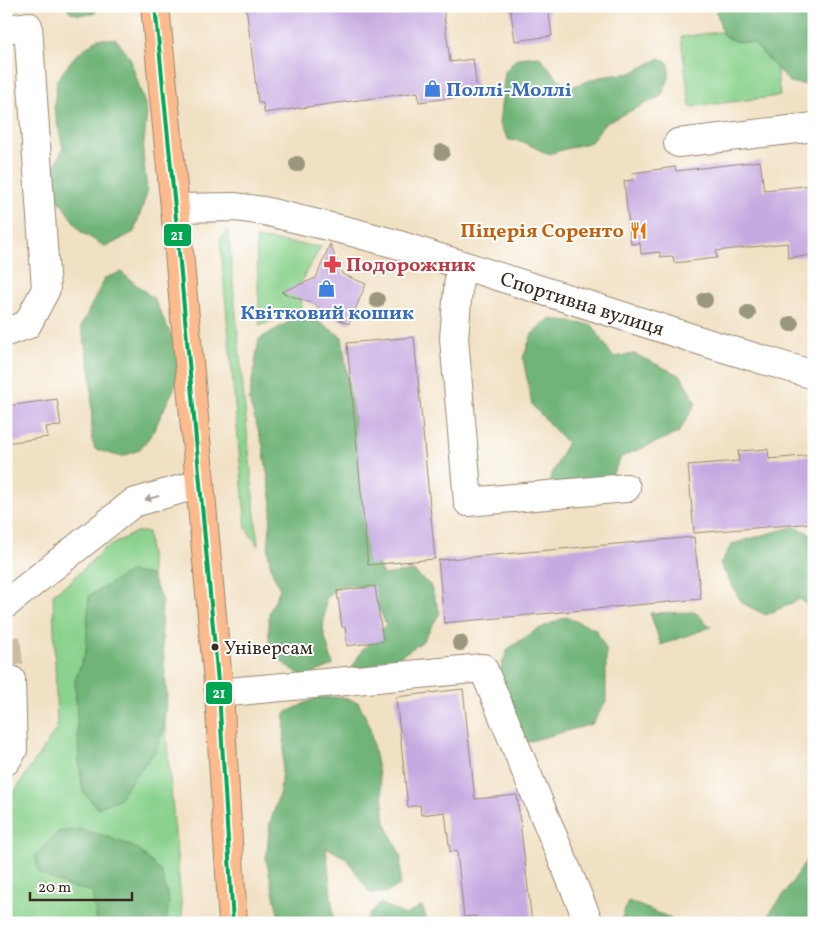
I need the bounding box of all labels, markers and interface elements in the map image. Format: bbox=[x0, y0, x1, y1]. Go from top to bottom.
place label: Поллі-Моллі bbox=[446, 77, 572, 105]
shop icon: Поллі-Моллі bbox=[422, 79, 442, 99]
place label: Піцерія Соренто bbox=[460, 218, 624, 246]
restaurant icon: Піцерія Соренто bbox=[628, 220, 648, 240]
line badge: 21 bbox=[163, 223, 192, 247]
text: 21 bbox=[171, 227, 183, 246]
place label: Подорожник bbox=[346, 252, 476, 280]
pharmacy icon: Подорожник bbox=[322, 254, 342, 274]
street label: Спортивна вулиця bbox=[496, 266, 667, 344]
shop icon: Квітковий кошик bbox=[317, 278, 337, 298]
place label: Квітковий кошик bbox=[240, 300, 414, 328]
one-way arrow bbox=[144, 494, 159, 502]
place label: Універсам bbox=[224, 636, 313, 662]
marker: Універсам bbox=[210, 642, 220, 652]
line badge: 21 bbox=[205, 681, 233, 705]
text: 21 bbox=[213, 685, 225, 704]
scale bar bbox=[30, 869, 132, 901]
text: 20 m bbox=[38, 878, 71, 899]

